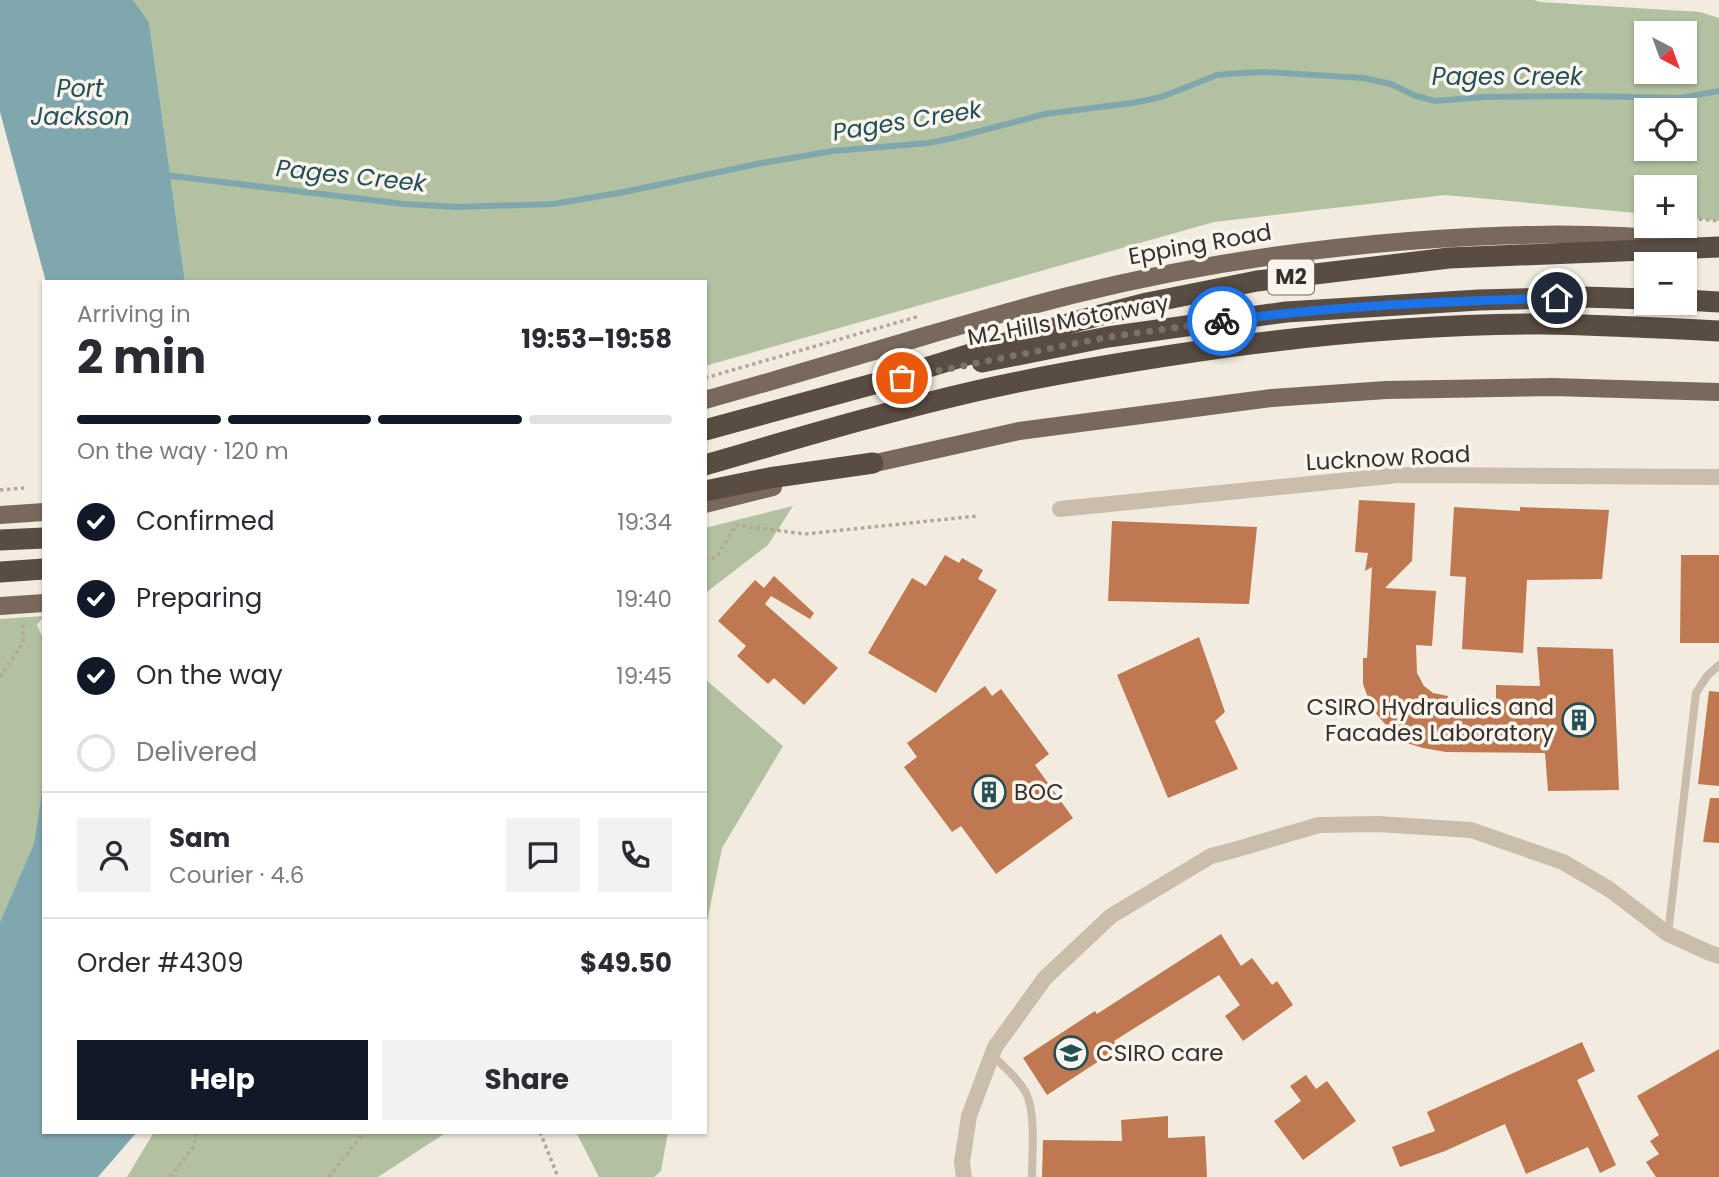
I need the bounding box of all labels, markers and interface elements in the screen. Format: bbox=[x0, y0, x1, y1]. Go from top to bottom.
north arrow bbox=[1634, 21, 1698, 84]
map controls bbox=[1634, 21, 1697, 315]
water label: Pages Creek bbox=[1432, 60, 1584, 93]
water label: Port Jackson bbox=[30, 72, 130, 133]
water label: Pages Creek bbox=[830, 92, 985, 149]
button: locate bbox=[1634, 98, 1697, 161]
water label: Pages Creek bbox=[274, 151, 429, 200]
button: + bbox=[1634, 175, 1697, 238]
street label: Epping Road bbox=[1126, 216, 1274, 272]
button: − bbox=[1634, 252, 1697, 315]
road number: M2 bbox=[1268, 260, 1314, 294]
pin bbox=[1527, 268, 1587, 328]
icon: home bbox=[1538, 279, 1576, 317]
courier bbox=[1187, 286, 1257, 356]
street label: M2 Hills Motorway bbox=[965, 287, 1171, 353]
text: Arriving in bbox=[77, 298, 191, 330]
icon: bike bbox=[1203, 302, 1241, 340]
text: 19:53–19:58 bbox=[521, 321, 672, 357]
text: 2 min bbox=[77, 325, 206, 389]
pin bbox=[872, 348, 932, 408]
icon: bag bbox=[883, 359, 921, 397]
text: On the way · 120 m bbox=[77, 435, 289, 467]
street label: Lucknow Road bbox=[1305, 438, 1471, 478]
icon: check bbox=[77, 503, 115, 541]
text: Confirmed bbox=[136, 503, 274, 539]
text: 19:34 bbox=[617, 506, 672, 538]
icon: check bbox=[77, 580, 115, 618]
text: Preparing bbox=[136, 580, 262, 616]
text: 19:40 bbox=[616, 583, 672, 615]
icon: check bbox=[77, 657, 115, 695]
text: On the way bbox=[136, 657, 283, 693]
text: 19:45 bbox=[616, 660, 672, 692]
place label: CSIRO Hydraulics and Facades Laboratory bbox=[1306, 691, 1554, 749]
building icon: CSIRO Hydraulics and Facades Laboratory bbox=[1560, 701, 1598, 739]
text: Delivered bbox=[136, 734, 257, 770]
building icon: BOC bbox=[970, 773, 1008, 811]
place label: BOC bbox=[1014, 776, 1064, 808]
button: person bbox=[77, 818, 151, 892]
button: chat bbox=[506, 818, 580, 892]
button: phone bbox=[598, 818, 672, 892]
text: Sam bbox=[169, 820, 230, 856]
text: Courier · 4.6 bbox=[169, 859, 304, 891]
text: Order #4309 bbox=[77, 945, 244, 981]
text: $49.50 bbox=[580, 945, 672, 981]
school or university icon: CSIRO care bbox=[1052, 1034, 1090, 1072]
place label: CSIRO care bbox=[1096, 1037, 1223, 1069]
button: Help bbox=[77, 1040, 368, 1120]
button: Share bbox=[382, 1040, 672, 1120]

